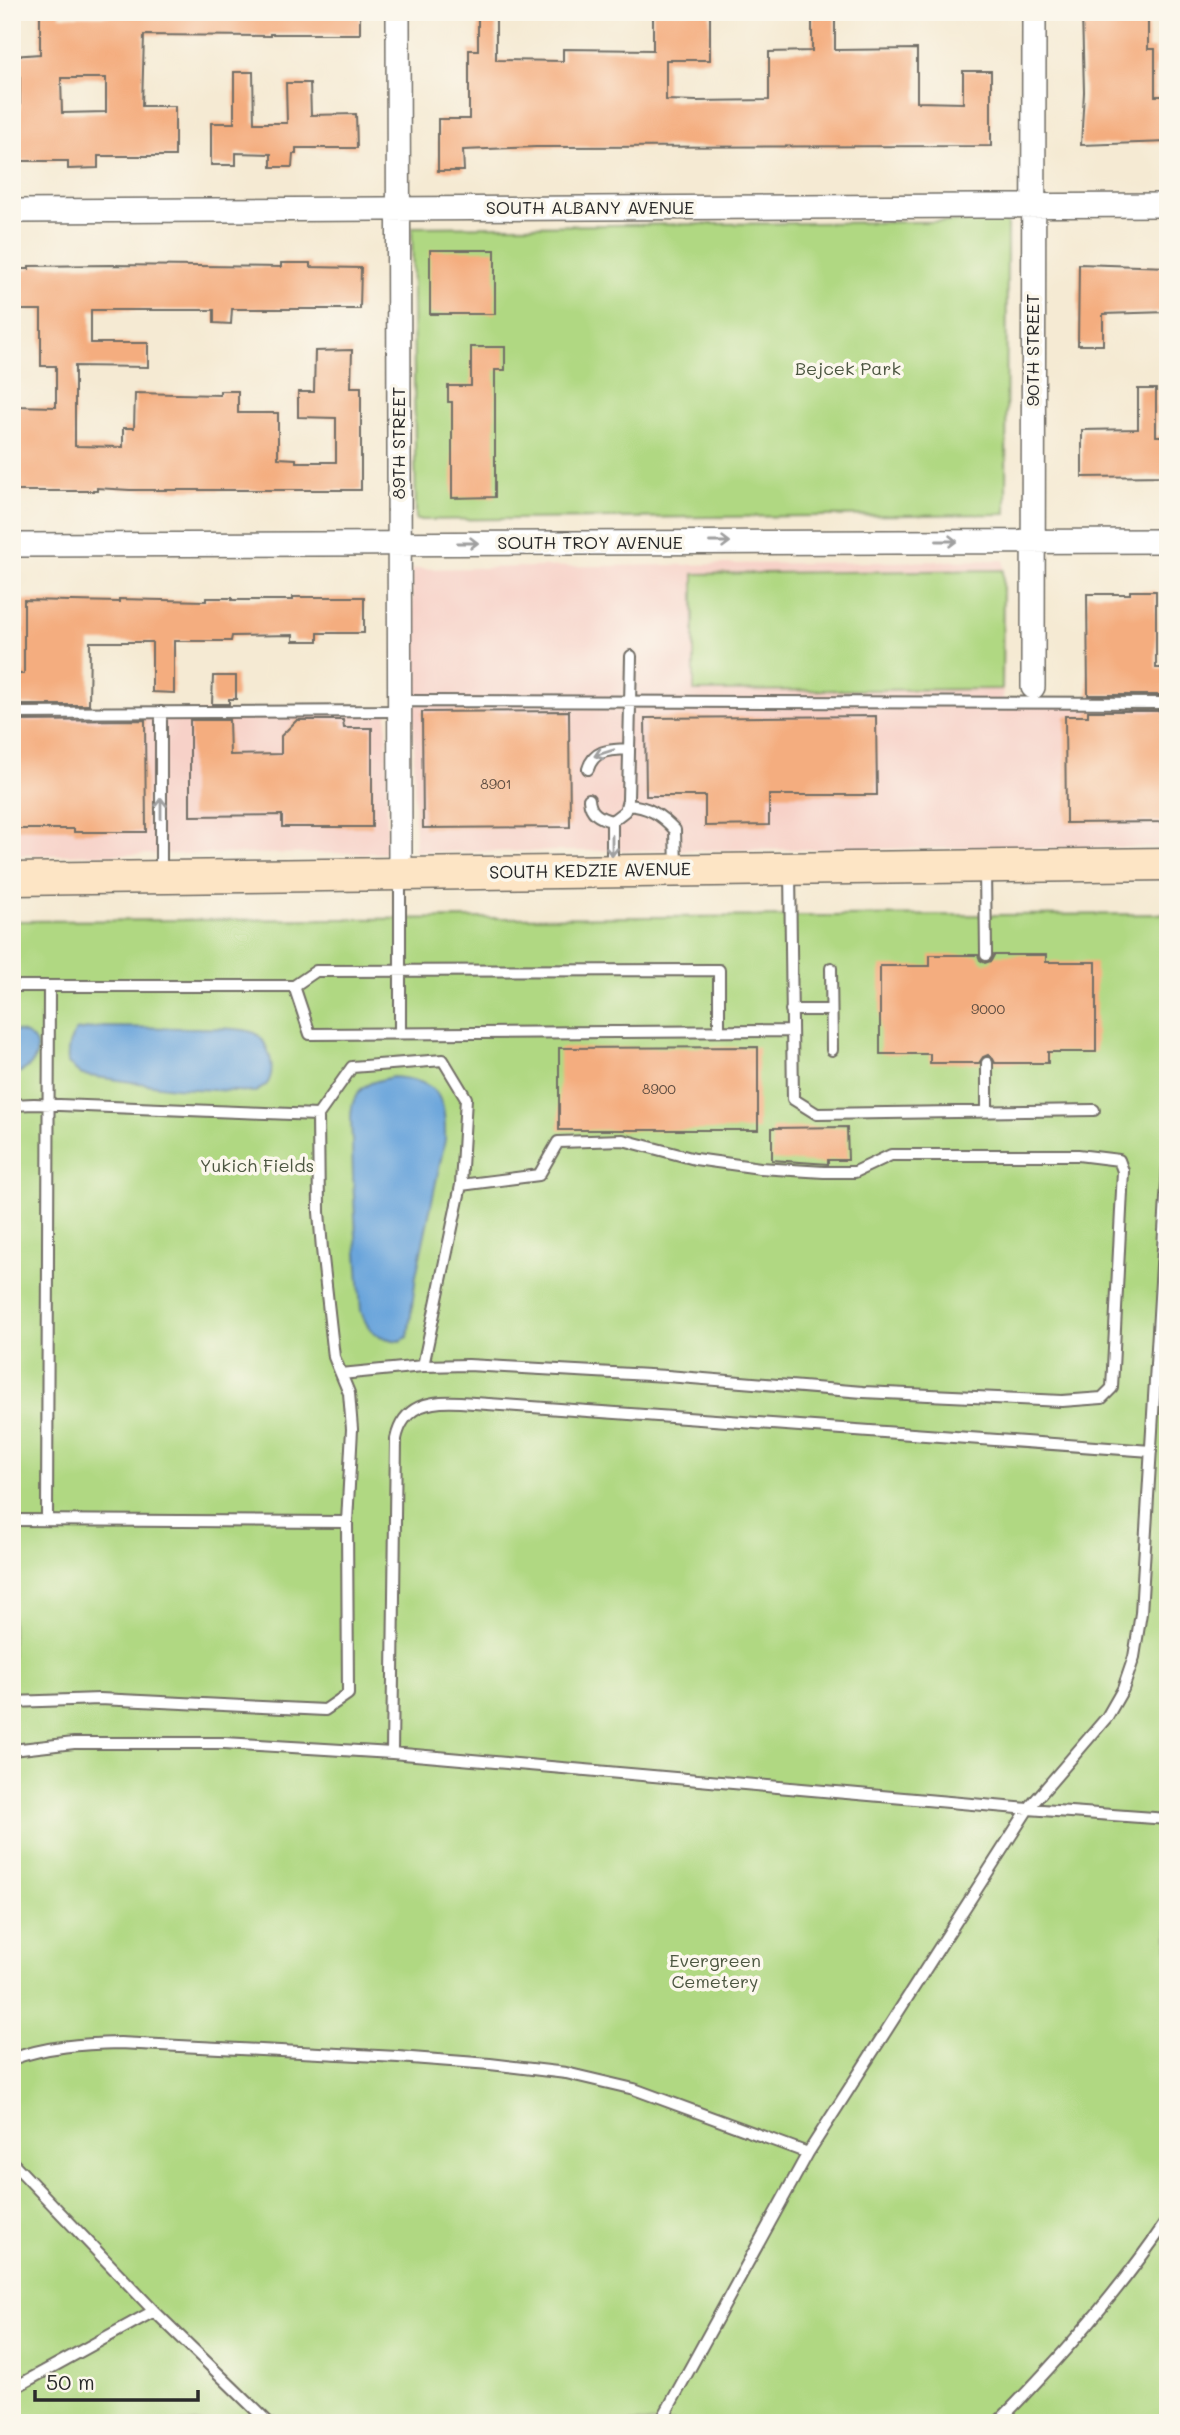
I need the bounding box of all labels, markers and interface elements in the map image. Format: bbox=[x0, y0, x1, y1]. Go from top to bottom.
street label: SOUTH ALBANY AVENUE bbox=[486, 195, 694, 219]
street label: 90TH STREET bbox=[1020, 294, 1044, 406]
park label: Bejcek Park bbox=[795, 356, 901, 380]
street label: 89TH STREET bbox=[386, 387, 410, 499]
street label: SOUTH TROY AVENUE bbox=[497, 530, 683, 554]
one-way arrow bbox=[708, 535, 731, 549]
one-way arrow bbox=[935, 535, 958, 548]
one-way arrow bbox=[456, 536, 479, 550]
one-way arrow bbox=[594, 748, 616, 760]
house number: 8901 bbox=[480, 774, 512, 793]
one-way arrow bbox=[154, 797, 168, 820]
one-way arrow bbox=[605, 835, 619, 858]
street label: SOUTH KEDZIE AVENUE bbox=[489, 856, 691, 884]
house number: 9000 bbox=[971, 999, 1005, 1018]
house number: 8900 bbox=[642, 1079, 676, 1098]
park label: Yukich Fields bbox=[200, 1153, 314, 1177]
park label: Evergreen Cemetery bbox=[669, 1948, 761, 1993]
scale bar bbox=[35, 2358, 198, 2402]
text: 50 m bbox=[46, 2368, 95, 2395]

